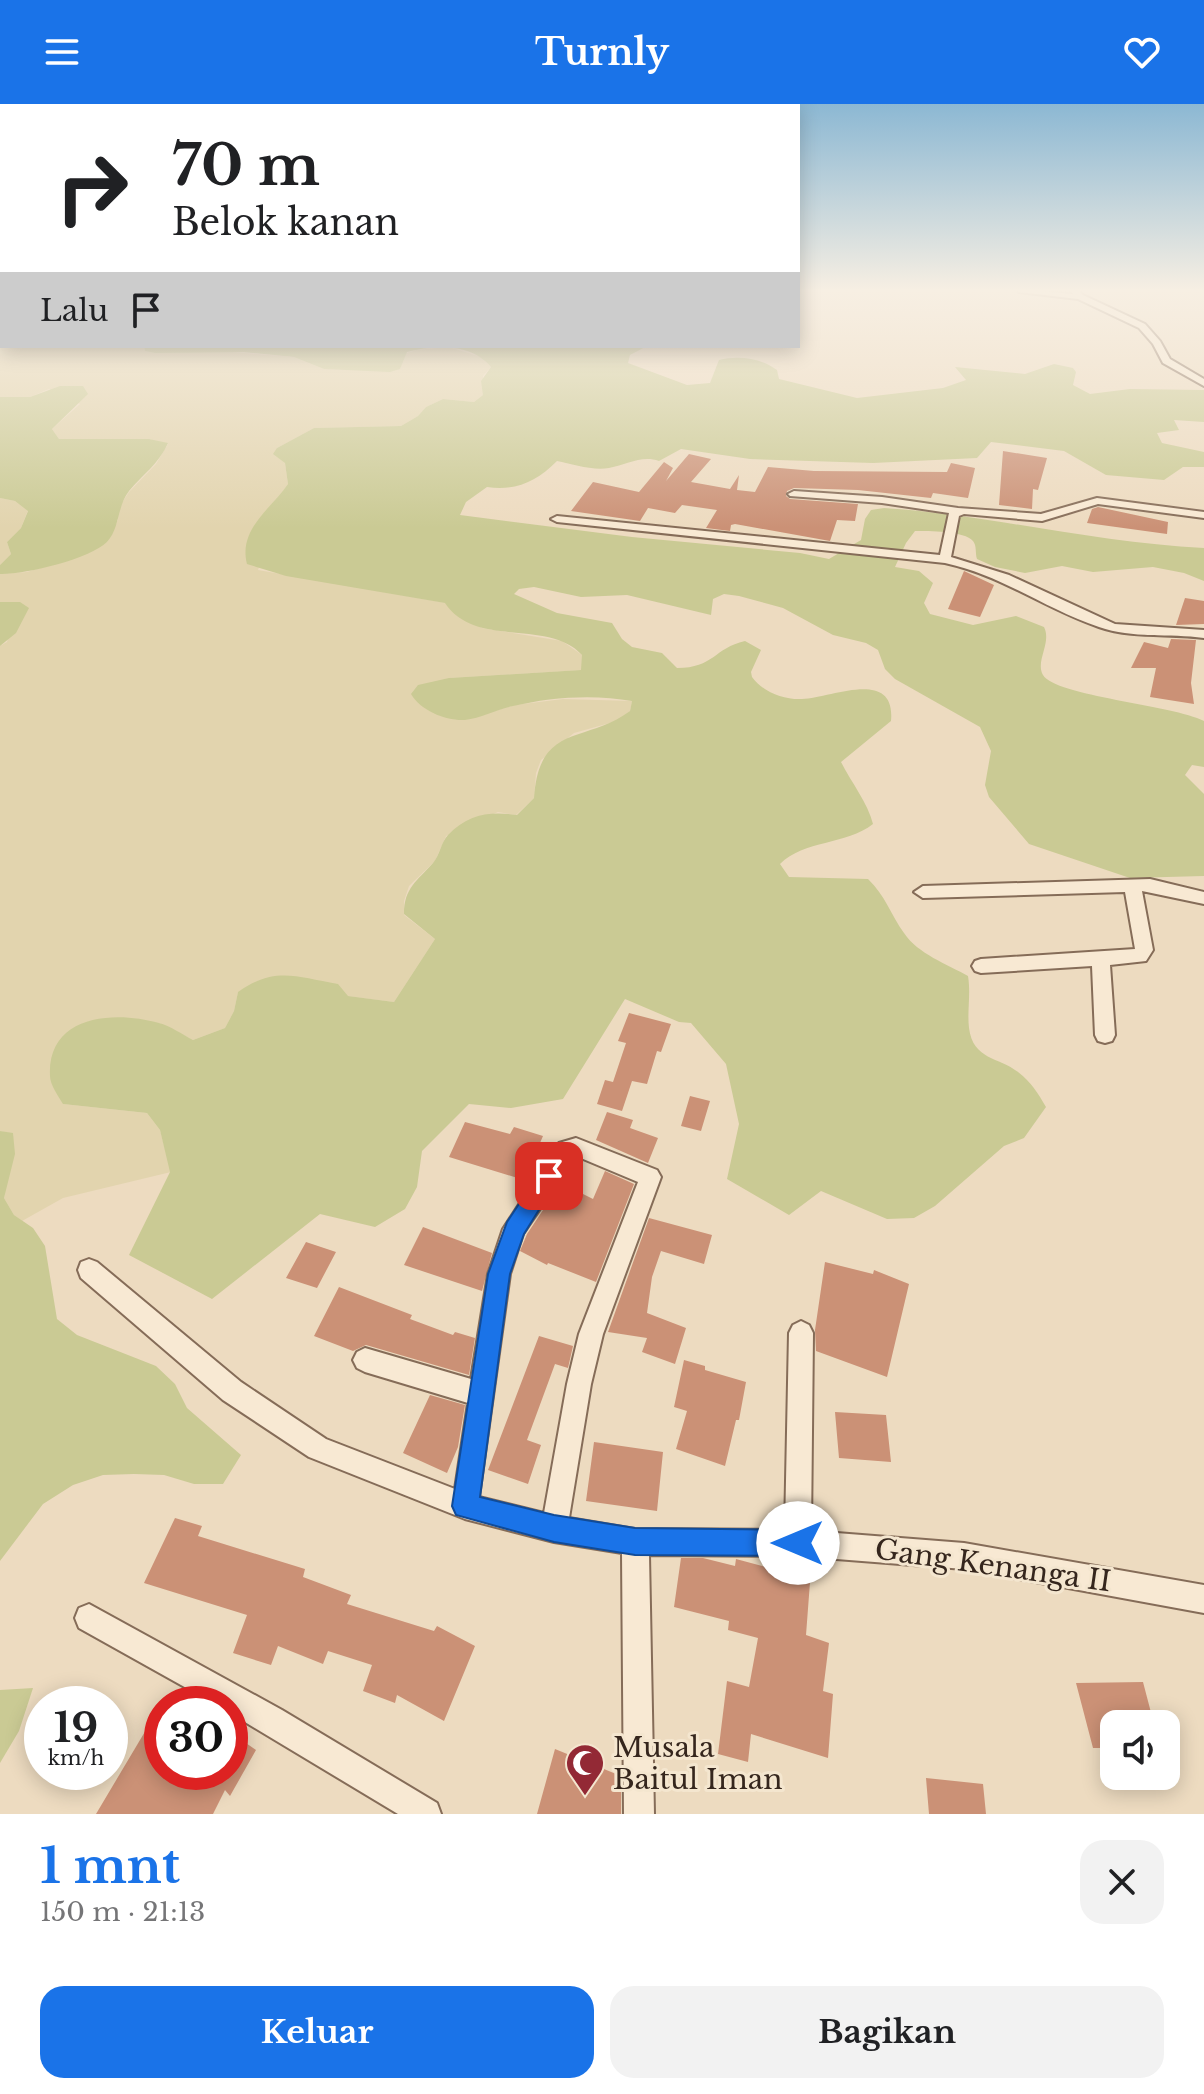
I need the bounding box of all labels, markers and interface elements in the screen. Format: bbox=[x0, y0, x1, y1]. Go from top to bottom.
icon: menu bbox=[40, 30, 84, 74]
text: Turnly bbox=[535, 30, 669, 75]
icon: heart bbox=[1120, 30, 1164, 74]
text: 70 m bbox=[172, 131, 320, 200]
icon: right bbox=[40, 136, 144, 240]
text: Belok kanan bbox=[172, 200, 399, 245]
icon: arrive bbox=[124, 288, 168, 332]
text: Lalu bbox=[40, 292, 108, 329]
pin bbox=[515, 1142, 583, 1210]
icon: arrive bbox=[527, 1154, 571, 1198]
position arrow bbox=[756, 1501, 840, 1585]
street label: Gang Kenanga II bbox=[873, 1532, 1113, 1599]
speed limit sign: 30 bbox=[144, 1686, 248, 1790]
text: 19 bbox=[54, 1703, 98, 1753]
map controls bbox=[1100, 1710, 1180, 1790]
button: sound bbox=[1100, 1710, 1180, 1790]
place label: Musala Baitul Iman bbox=[613, 1730, 783, 1797]
mosque icon: Musala Baitul Iman bbox=[564, 1742, 606, 1797]
text: km/h bbox=[48, 1746, 104, 1770]
text: 1 mnt bbox=[40, 1836, 180, 1896]
button: close bbox=[1080, 1840, 1164, 1924]
text: 150 m · 21:13 bbox=[40, 1896, 205, 1928]
button: Keluar bbox=[40, 1986, 594, 2078]
button: Bagikan bbox=[610, 1986, 1164, 2078]

